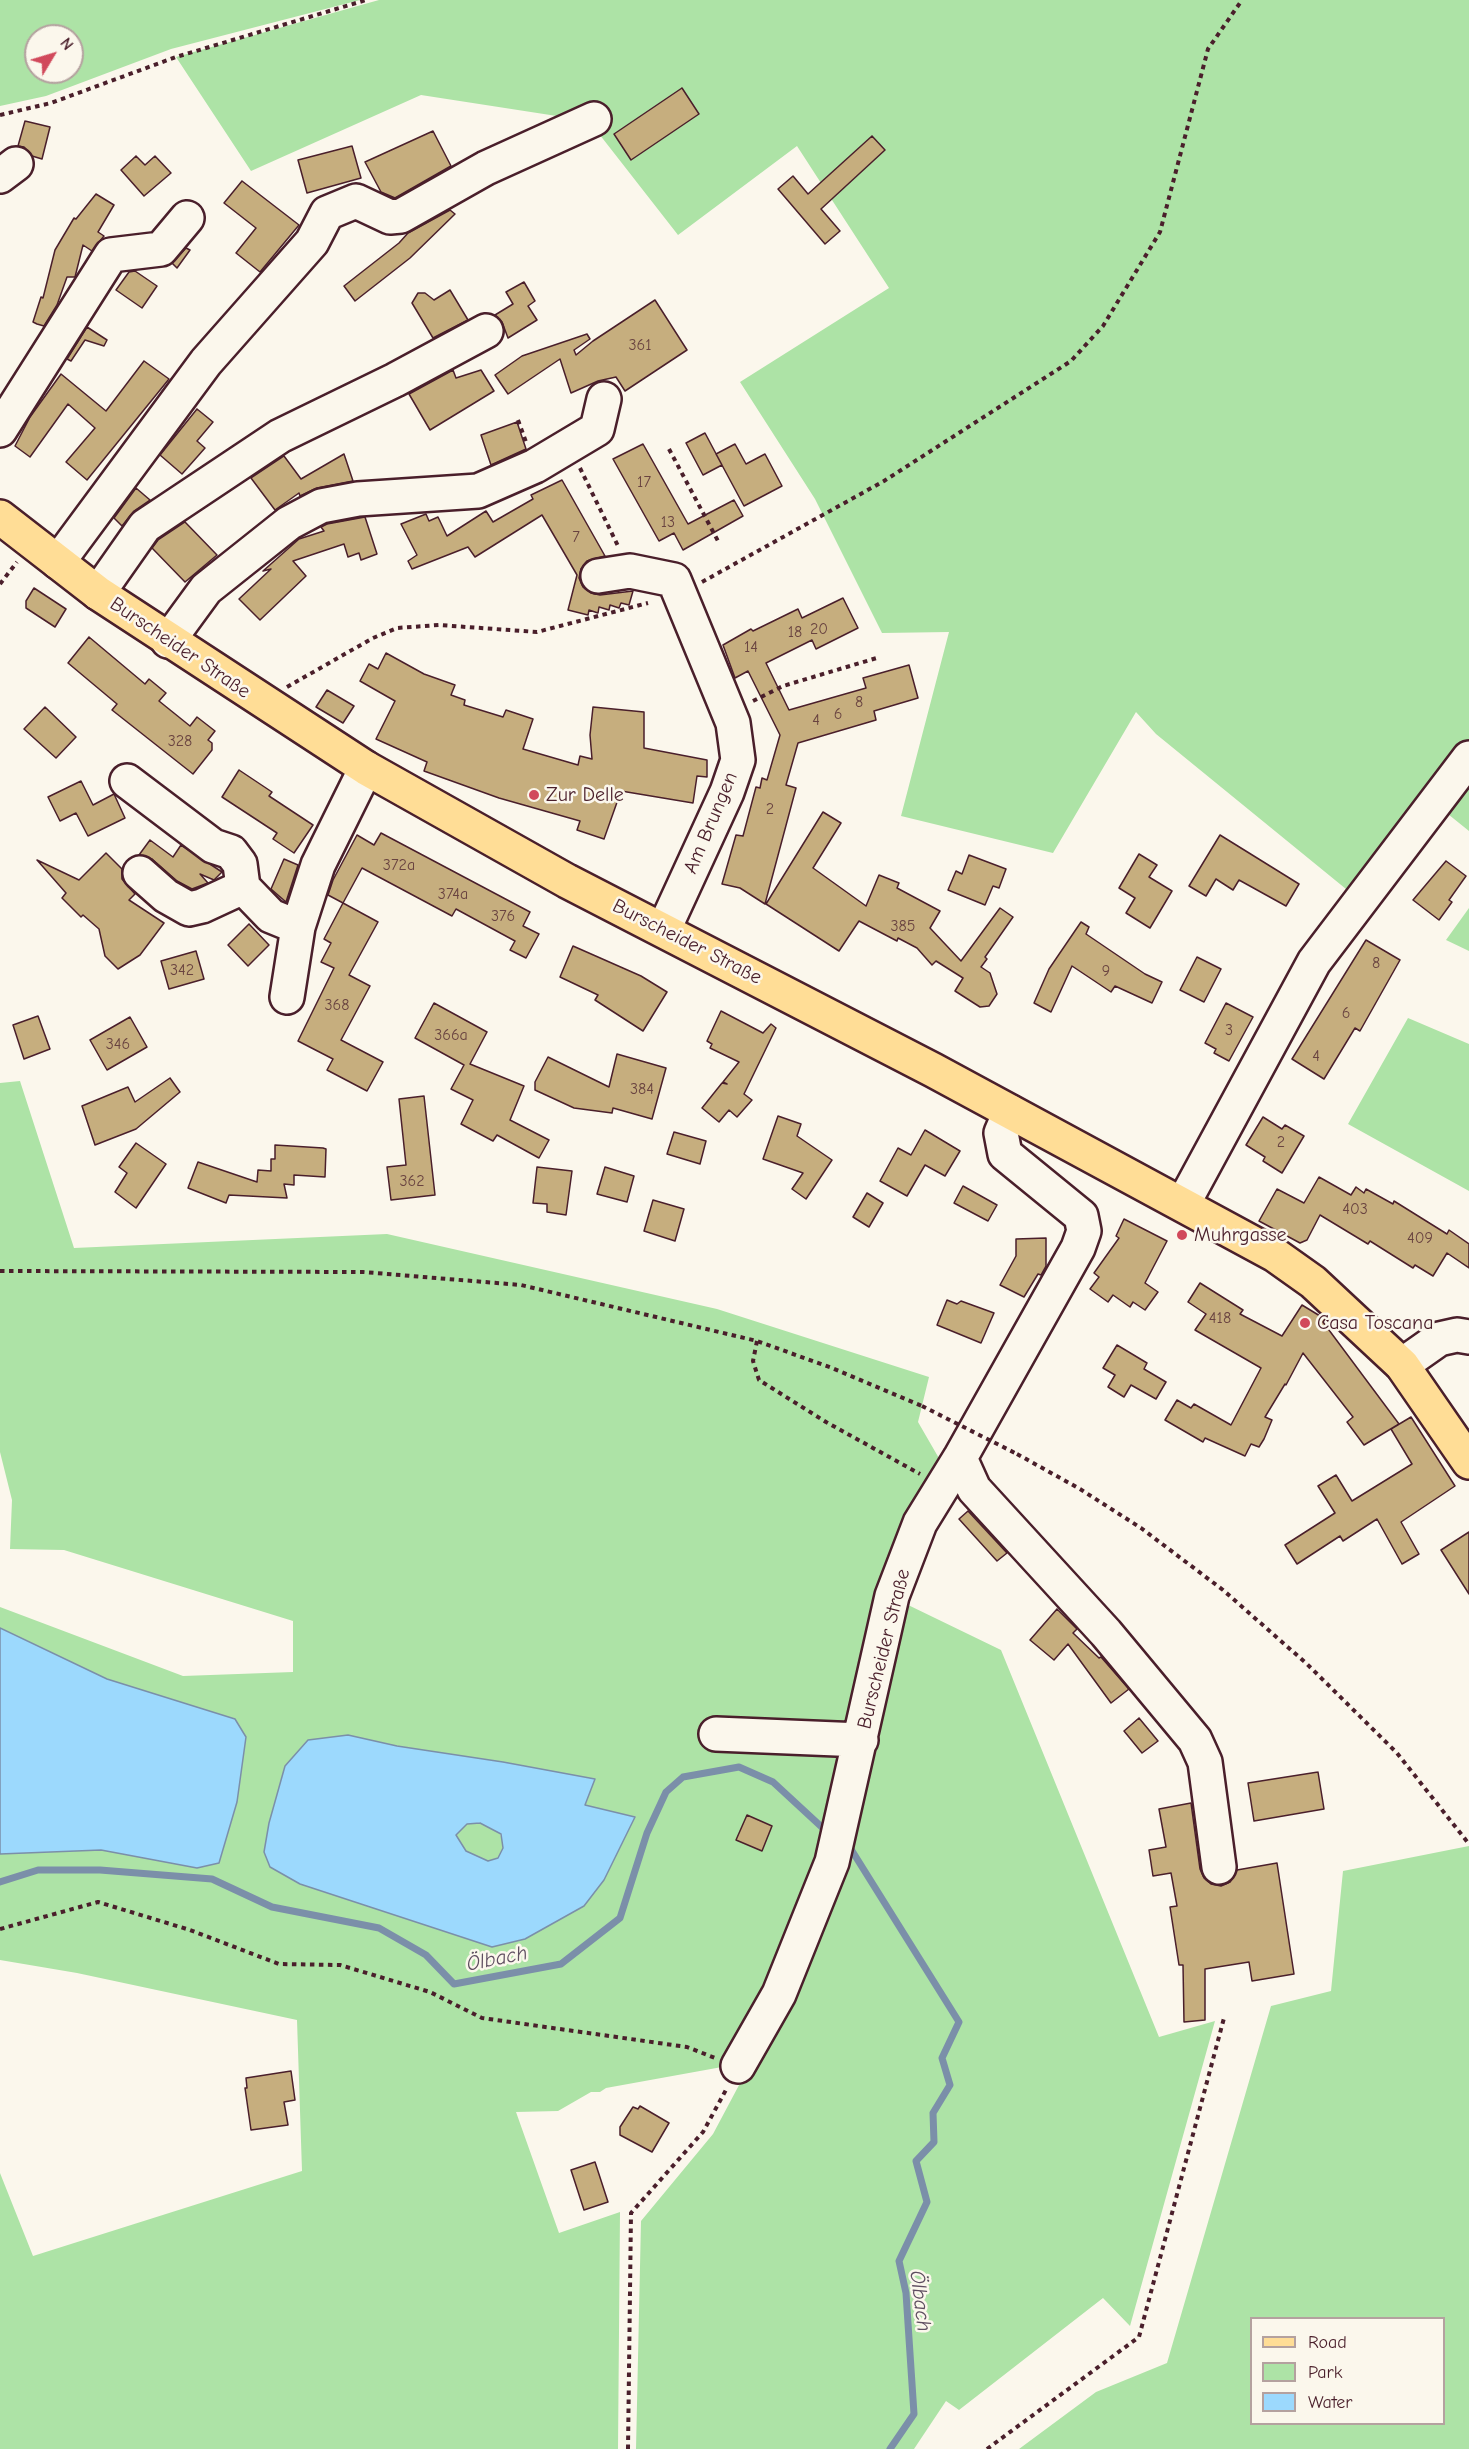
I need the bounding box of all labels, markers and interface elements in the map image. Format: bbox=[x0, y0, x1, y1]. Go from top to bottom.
north arrow bbox=[24, 24, 84, 84]
text: N bbox=[56, 34, 77, 54]
house number: 361 bbox=[628, 335, 652, 355]
house number: 17 bbox=[637, 472, 651, 492]
house number: 13 bbox=[661, 512, 675, 532]
house number: 7 bbox=[572, 527, 580, 547]
street label: Burscheider Straße bbox=[105, 592, 255, 704]
house number: 20 bbox=[810, 619, 828, 639]
house number: 18 bbox=[788, 622, 802, 642]
house number: 14 bbox=[744, 637, 758, 657]
house number: 8 bbox=[855, 692, 863, 712]
house number: 6 bbox=[834, 704, 842, 724]
house number: 4 bbox=[812, 710, 820, 730]
house number: 328 bbox=[168, 731, 192, 751]
street label: Am Brungen bbox=[679, 769, 743, 877]
place label: Zur Delle bbox=[546, 783, 624, 807]
marker: Zur Delle bbox=[527, 788, 541, 802]
house number: 2 bbox=[766, 799, 774, 819]
house number: 372a bbox=[383, 855, 415, 875]
house number: 374a bbox=[438, 884, 468, 904]
street label: Burscheider Straße bbox=[608, 894, 766, 990]
house number: 376 bbox=[491, 906, 515, 926]
house number: 385 bbox=[890, 916, 916, 936]
house number: 8 bbox=[1372, 953, 1380, 973]
house number: 342 bbox=[170, 960, 194, 980]
house number: 9 bbox=[1102, 961, 1110, 981]
house number: 368 bbox=[324, 995, 350, 1015]
house number: 6 bbox=[1342, 1003, 1350, 1023]
house number: 3 bbox=[1225, 1020, 1233, 1040]
house number: 366a bbox=[434, 1025, 468, 1045]
house number: 346 bbox=[106, 1034, 130, 1054]
house number: 4 bbox=[1312, 1046, 1320, 1066]
house number: 384 bbox=[630, 1079, 654, 1099]
house number: 2 bbox=[1277, 1132, 1285, 1152]
house number: 362 bbox=[399, 1171, 425, 1191]
house number: 403 bbox=[1342, 1199, 1368, 1219]
place label: Muhrgasse bbox=[1194, 1223, 1287, 1247]
marker: Muhrgasse bbox=[1175, 1228, 1189, 1242]
house number: 409 bbox=[1407, 1228, 1433, 1248]
house number: 418 bbox=[1209, 1308, 1231, 1328]
place label: Casa Toscana bbox=[1317, 1311, 1433, 1335]
marker: Casa Toscana bbox=[1298, 1316, 1312, 1330]
street label: Burscheider Straße bbox=[852, 1566, 916, 1732]
water label: Ölbach bbox=[464, 1941, 530, 1977]
water label: Ölbach bbox=[904, 2269, 936, 2333]
legend bbox=[1250, 2317, 1445, 2425]
text: Road bbox=[1308, 2332, 1347, 2353]
text: Park bbox=[1308, 2362, 1342, 2383]
text: Water bbox=[1308, 2392, 1352, 2413]

